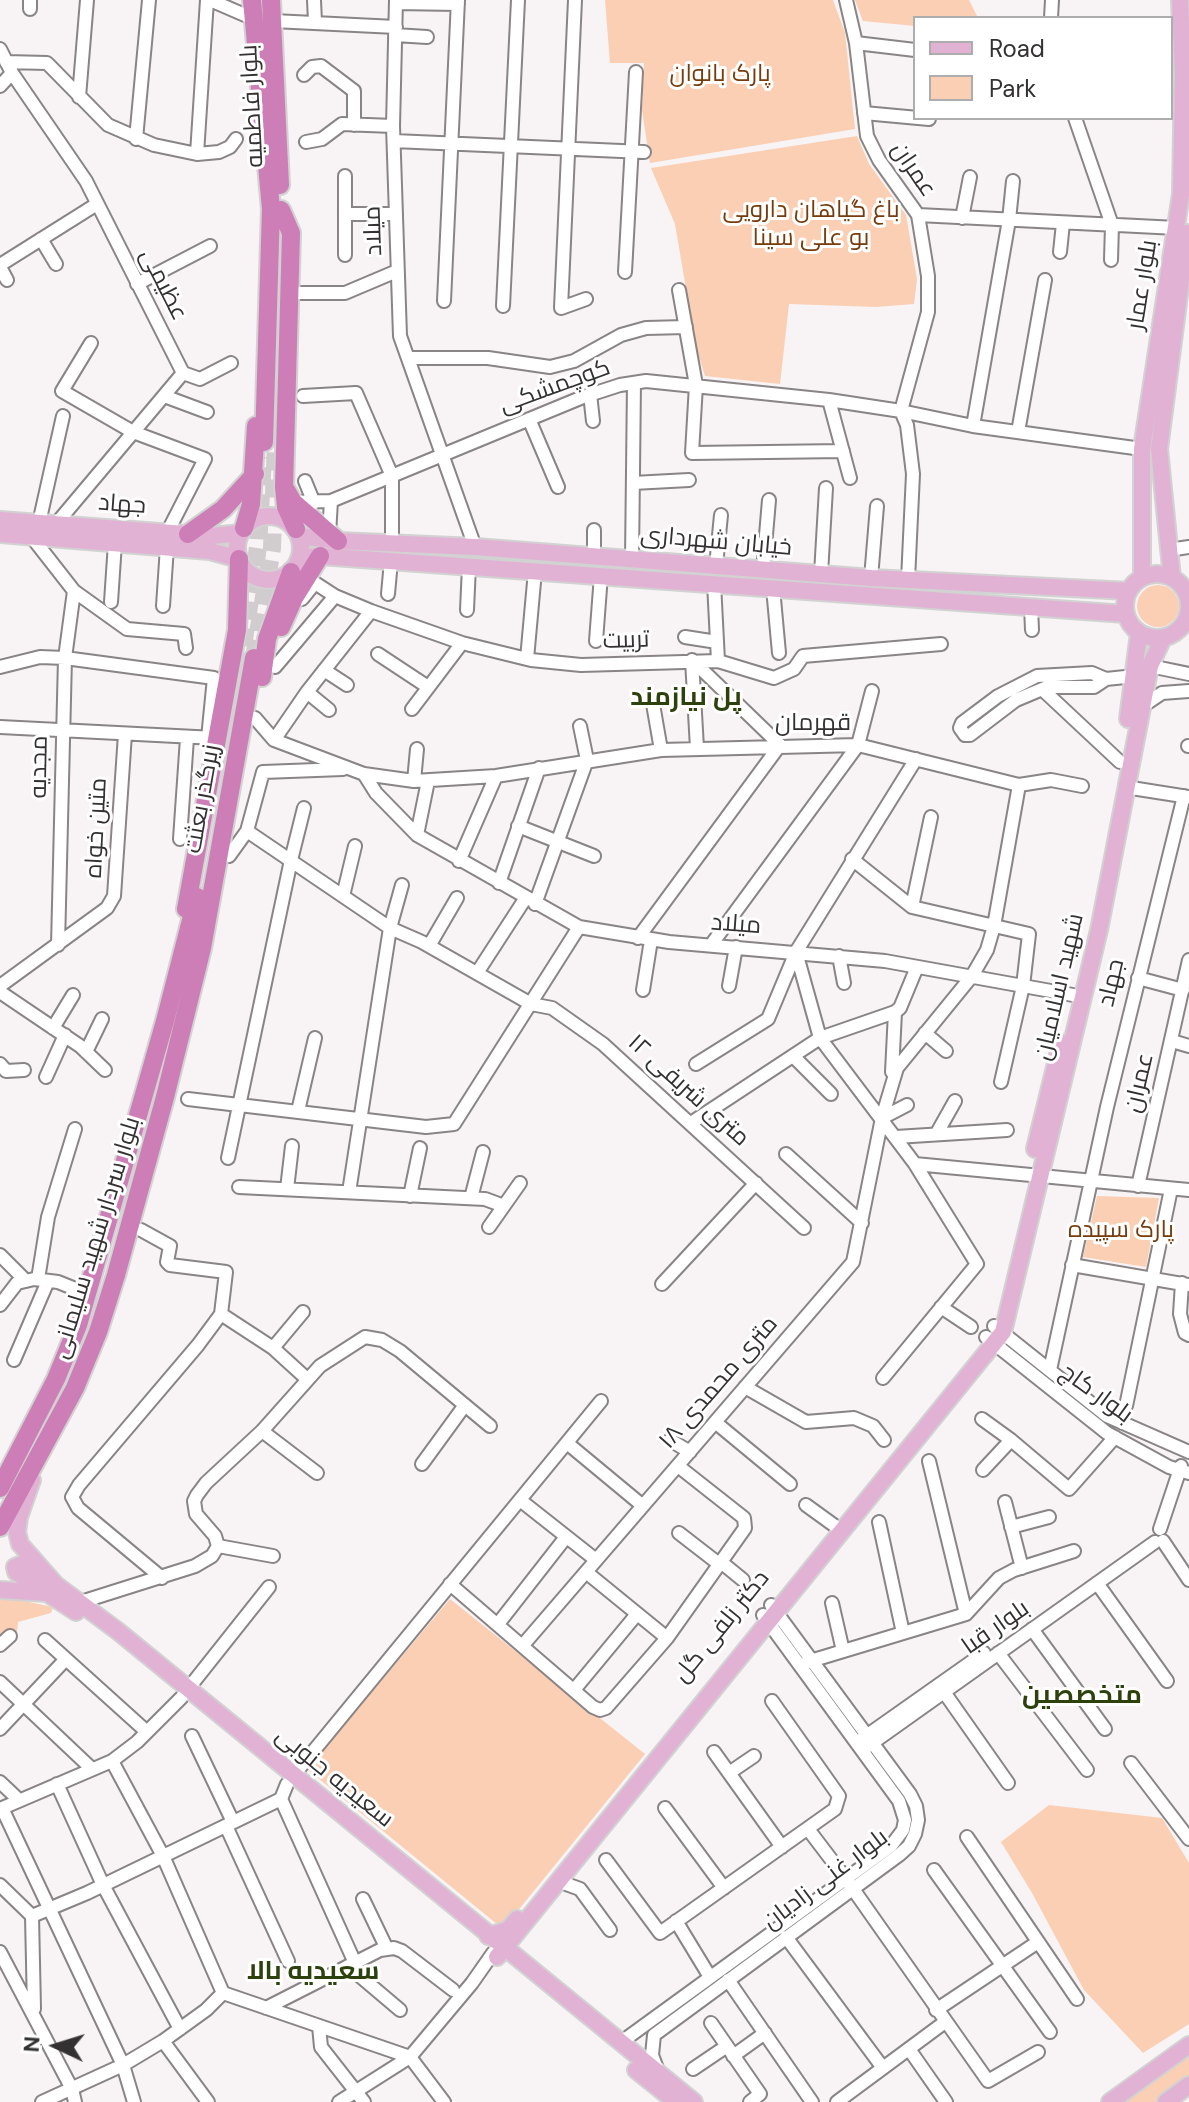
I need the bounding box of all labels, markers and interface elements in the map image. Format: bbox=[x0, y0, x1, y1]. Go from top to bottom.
legend bbox=[913, 16, 1173, 120]
text: Road bbox=[989, 33, 1045, 64]
street label: بلوار فاطمیه bbox=[235, 44, 271, 168]
park label: پارک بانوان bbox=[669, 61, 771, 89]
text: Park bbox=[989, 73, 1036, 104]
street label: عمران bbox=[884, 137, 942, 203]
park label: باغ گیاهان دارویی بو علی سینا bbox=[722, 197, 900, 253]
street label: میلاد bbox=[359, 205, 389, 257]
street label: بلوار عمار bbox=[1122, 238, 1164, 332]
street label: عظیمی bbox=[133, 244, 193, 326]
street label: کوچمشکی bbox=[496, 354, 614, 420]
street label: جهاد bbox=[97, 489, 147, 521]
street label: خیابان شهرداری bbox=[639, 521, 793, 563]
street label: تربیت bbox=[602, 626, 650, 656]
district label: پل نیازمند bbox=[630, 682, 742, 714]
street label: قهرمان bbox=[775, 710, 851, 738]
street label: مجدیه bbox=[25, 735, 55, 799]
street label: زیرگذر بعثت bbox=[179, 742, 227, 856]
street label: متین خواه bbox=[80, 777, 114, 879]
street label: میلاد bbox=[710, 909, 762, 941]
street label: شهید اسلامیان bbox=[1029, 911, 1091, 1063]
street label: جهاد bbox=[1093, 956, 1131, 1010]
street label: ۱۲ متری شریفی bbox=[621, 1029, 755, 1153]
street label: عمران bbox=[1119, 1051, 1161, 1115]
street label: بلوار سردار شهید سلیمانی bbox=[46, 1114, 148, 1362]
park label: پارک سپیده bbox=[1068, 1217, 1174, 1245]
street label: ۱۸ متری محمدی bbox=[653, 1311, 785, 1455]
street label: بلوار کاج bbox=[1054, 1358, 1138, 1430]
street label: دکتر زلفی گل bbox=[668, 1565, 776, 1689]
street label: بلوار قبا bbox=[957, 1595, 1035, 1661]
district label: متخصصین bbox=[1022, 1680, 1142, 1712]
street label: سعیدیه جنوبی bbox=[269, 1722, 399, 1834]
street label: بلوار غنی زادیان bbox=[758, 1824, 894, 1936]
district label: سعيدیه بالا bbox=[247, 1956, 379, 1988]
north arrow bbox=[16, 2006, 96, 2086]
text: N bbox=[17, 2035, 47, 2053]

